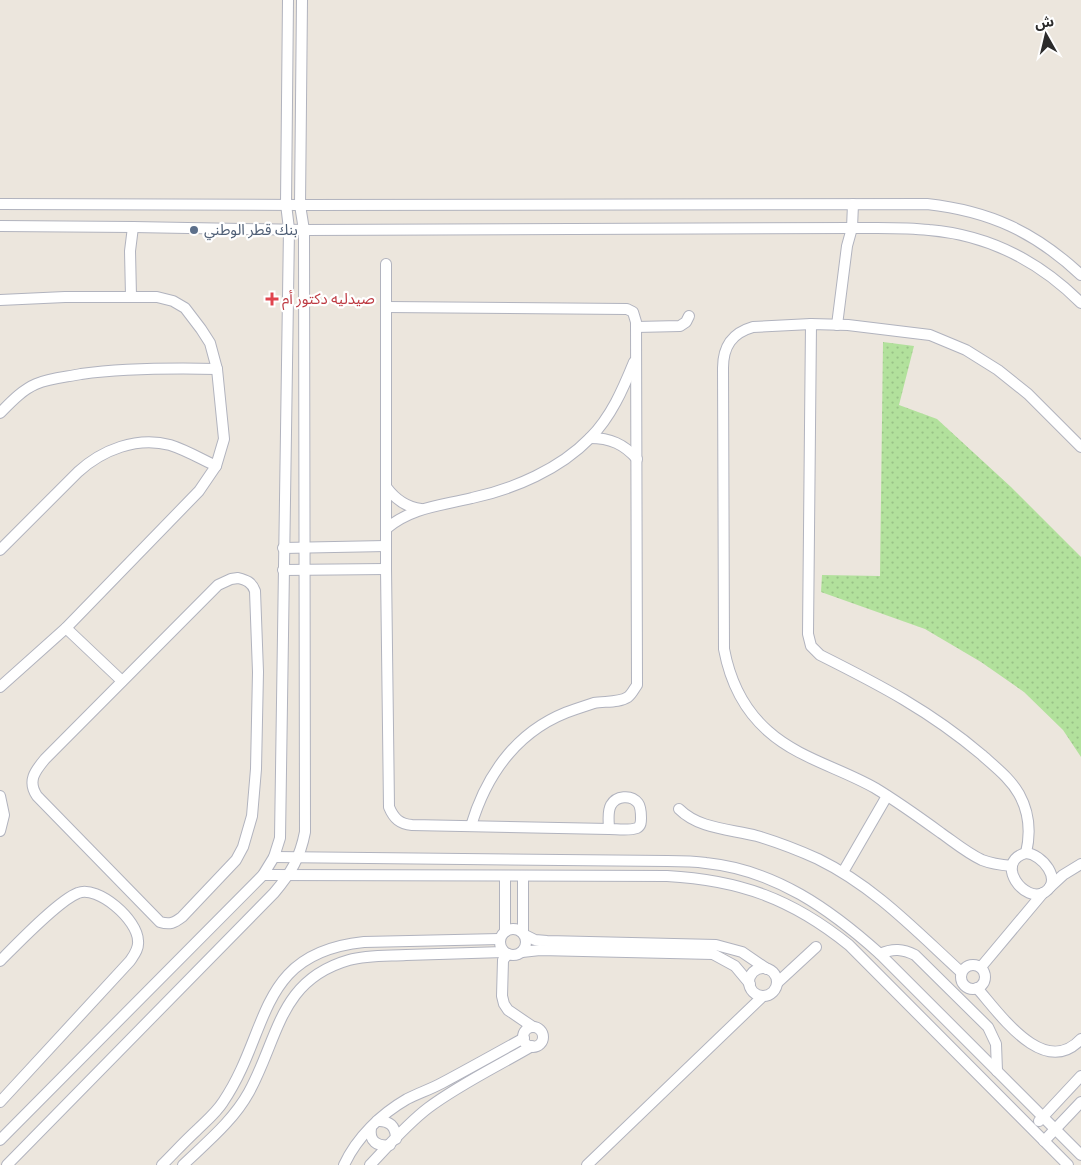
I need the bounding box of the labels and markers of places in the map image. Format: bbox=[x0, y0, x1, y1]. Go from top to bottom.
place label: بنك قطر الوطني bbox=[204, 220, 298, 241]
marker: بنك قطر الوطني bbox=[188, 224, 200, 236]
place label: صيدليه دكتور أم bbox=[282, 289, 375, 310]
marker: صيدليه دكتور أم bbox=[266, 293, 278, 305]

